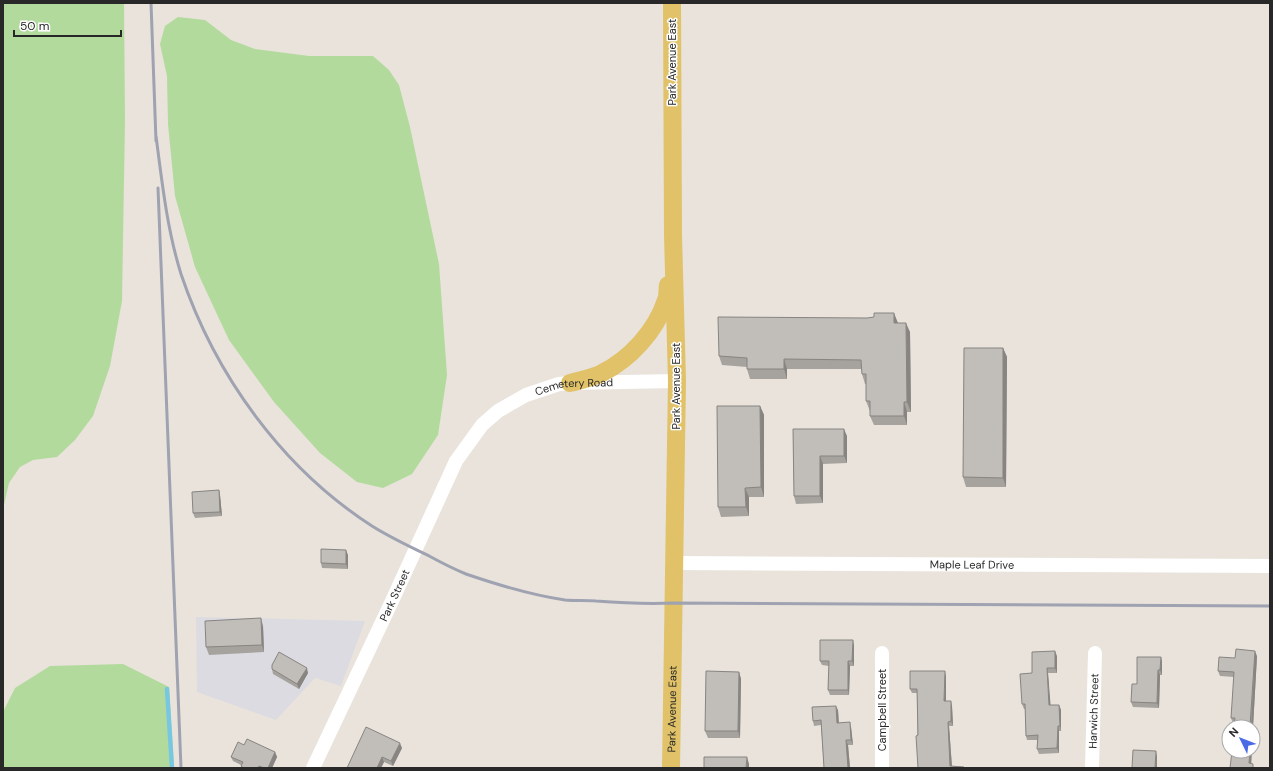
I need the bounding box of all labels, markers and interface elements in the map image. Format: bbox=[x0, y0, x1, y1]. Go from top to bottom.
scale bar bbox=[14, 12, 121, 38]
text: 50 m bbox=[20, 18, 49, 34]
street label: Park Avenue East bbox=[665, 19, 679, 105]
street label: Park Avenue East bbox=[669, 343, 683, 429]
street label: Cemetery Road bbox=[533, 375, 613, 399]
street label: Maple Leaf Drive bbox=[930, 557, 1014, 572]
street label: Park Street bbox=[376, 567, 413, 624]
street label: Park Avenue East bbox=[664, 665, 680, 753]
street label: Campbell Street bbox=[875, 669, 889, 751]
street label: Harwich Street bbox=[1086, 673, 1101, 749]
north arrow bbox=[1221, 719, 1261, 759]
text: N bbox=[1226, 724, 1242, 740]

